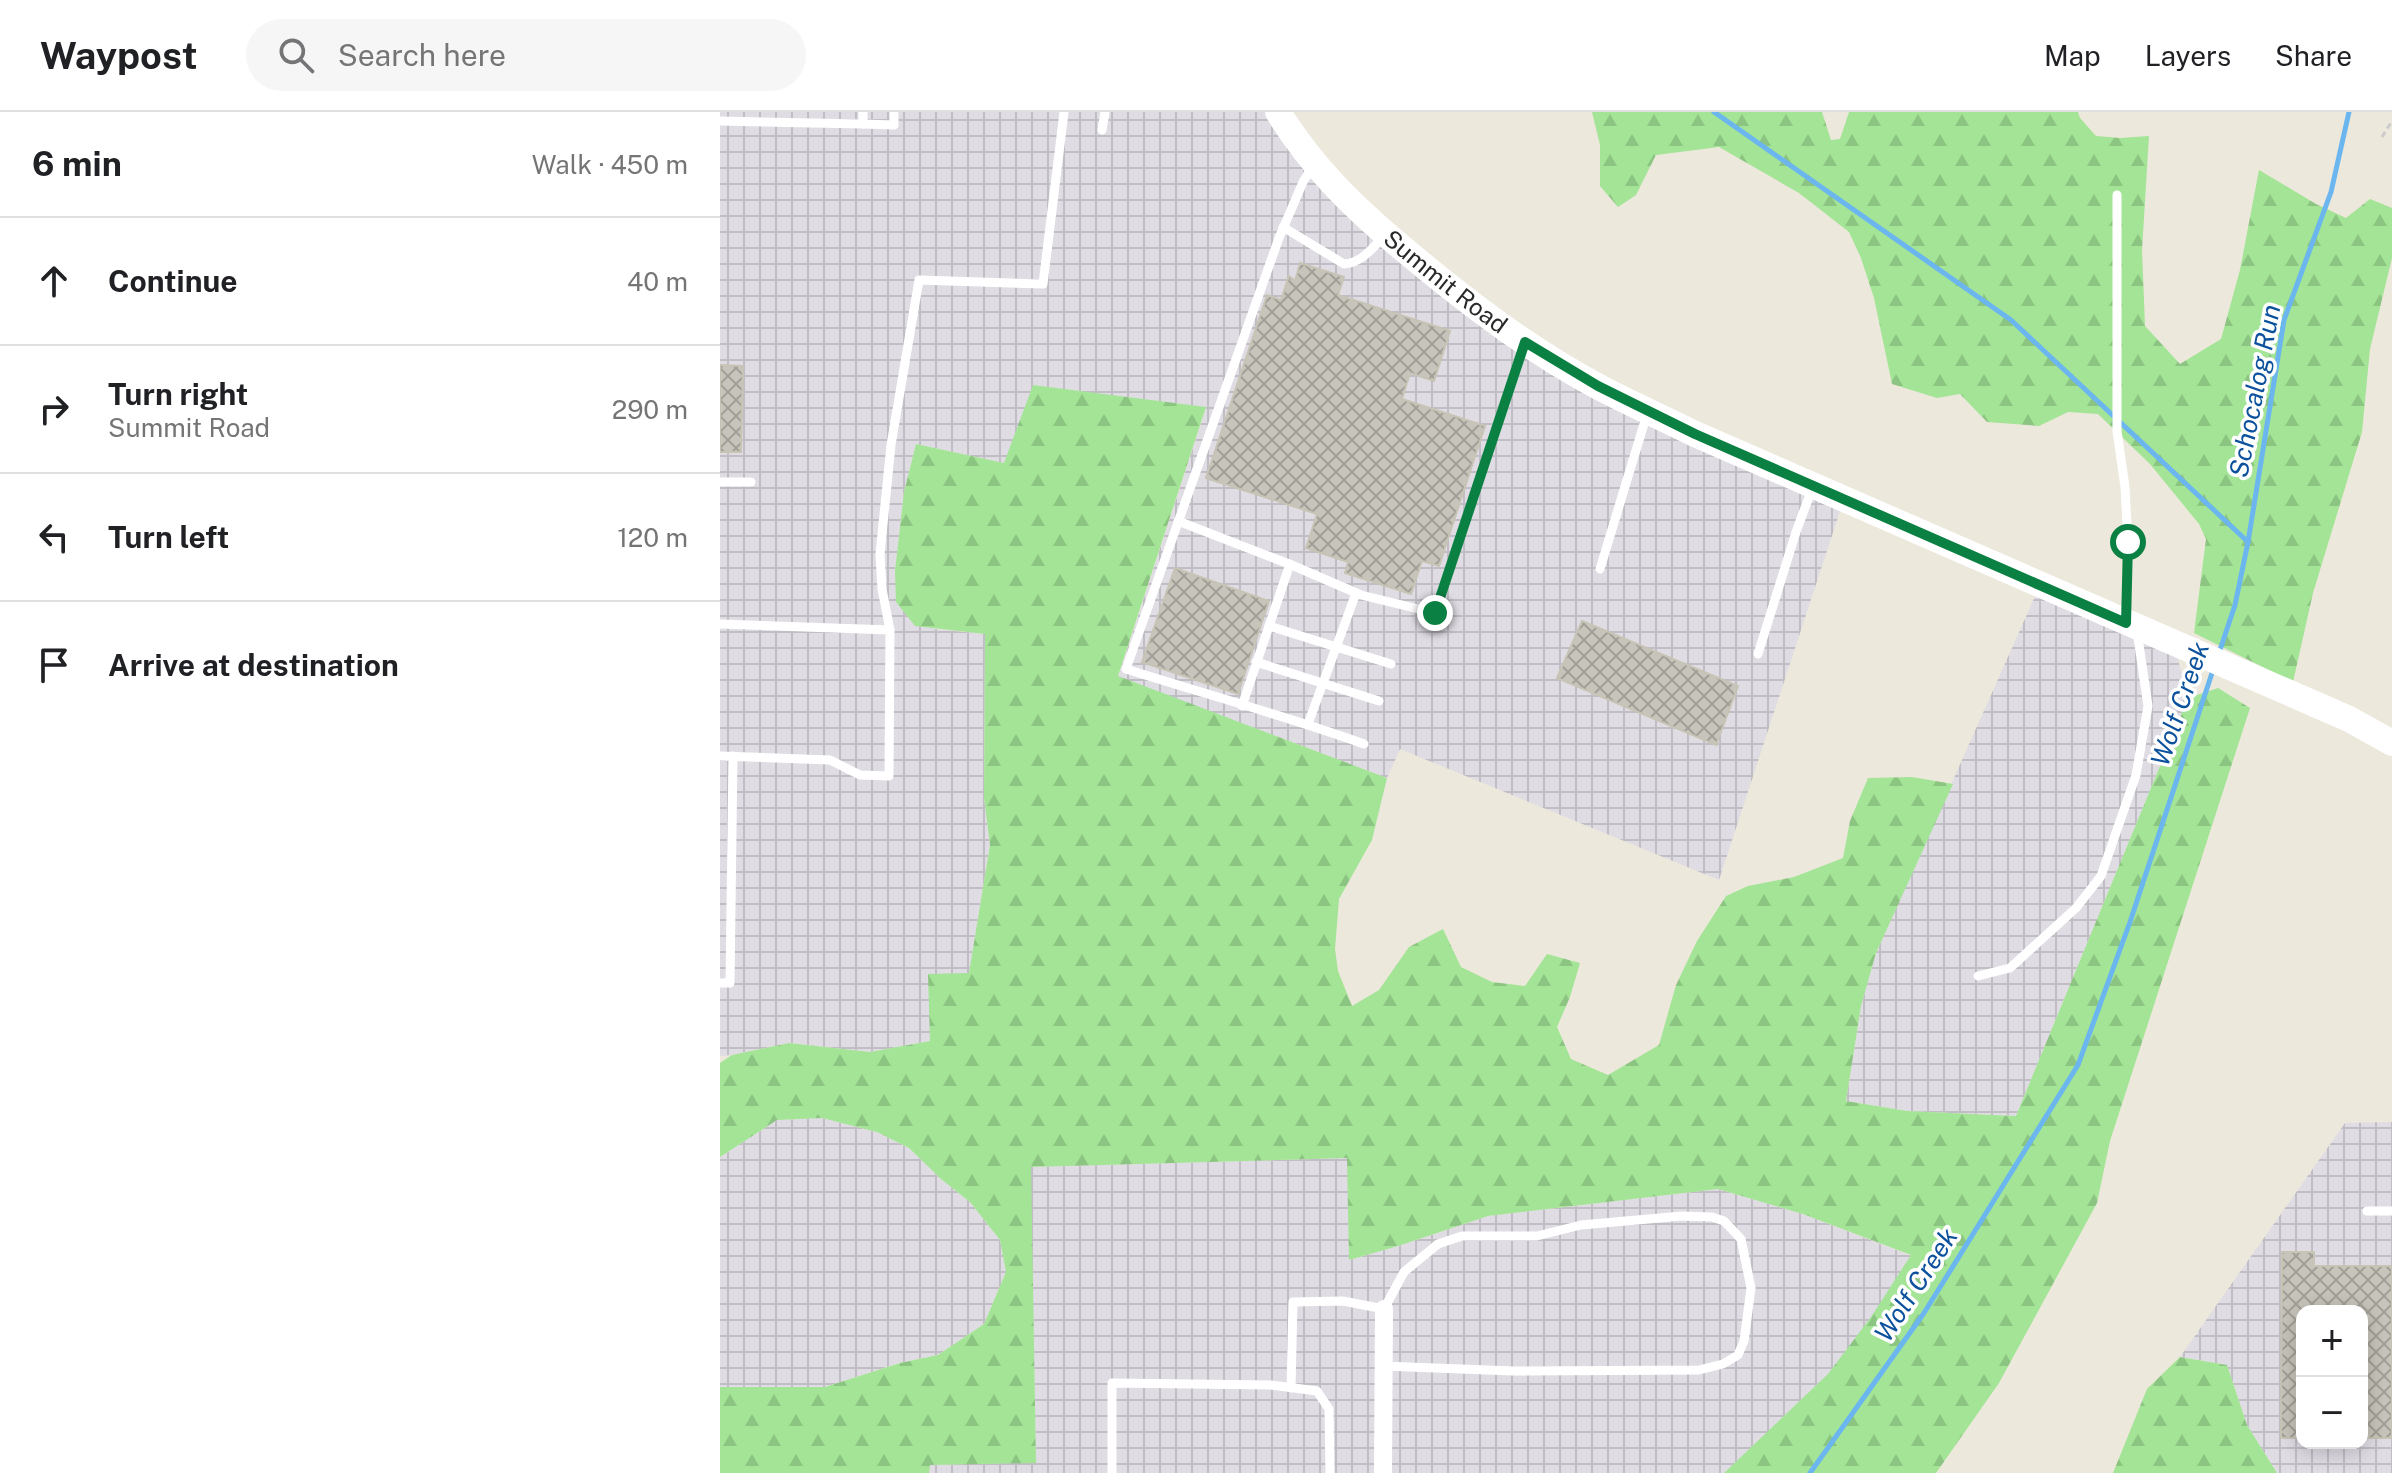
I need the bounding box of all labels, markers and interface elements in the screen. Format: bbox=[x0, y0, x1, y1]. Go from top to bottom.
search box bbox=[246, 19, 806, 91]
text: Waypost bbox=[40, 33, 198, 78]
icon: search bbox=[274, 33, 318, 77]
text: Search here bbox=[338, 37, 506, 73]
text: Map bbox=[2044, 39, 2101, 72]
text: Layers bbox=[2145, 39, 2231, 72]
text: Share bbox=[2275, 39, 2352, 72]
text: 6 min bbox=[32, 144, 122, 184]
text: Walk · 450 m bbox=[532, 149, 688, 180]
street label: Summit Road bbox=[1379, 224, 1513, 339]
icon: ahead bbox=[32, 259, 76, 303]
text: Continue bbox=[108, 263, 238, 299]
text: 40 m bbox=[627, 266, 688, 297]
water label: Schocalog Run bbox=[2223, 302, 2286, 480]
text: Turn right bbox=[108, 376, 248, 412]
icon: right bbox=[32, 387, 76, 431]
text: 290 m bbox=[612, 394, 688, 425]
text: Summit Road bbox=[108, 412, 270, 443]
icon: left bbox=[32, 515, 76, 559]
text: Turn left bbox=[108, 519, 229, 555]
text: 120 m bbox=[617, 522, 688, 553]
route start bbox=[2110, 524, 2146, 560]
route end bbox=[1417, 595, 1453, 631]
water label: Wolf Creek bbox=[2144, 638, 2215, 770]
icon: arrive bbox=[32, 643, 76, 687]
text: Arrive at destination bbox=[108, 647, 399, 683]
water label: Wolf Creek bbox=[1867, 1222, 1964, 1347]
map controls bbox=[2296, 1305, 2368, 1449]
button: + bbox=[2296, 1305, 2368, 1377]
button: − bbox=[2296, 1377, 2368, 1449]

